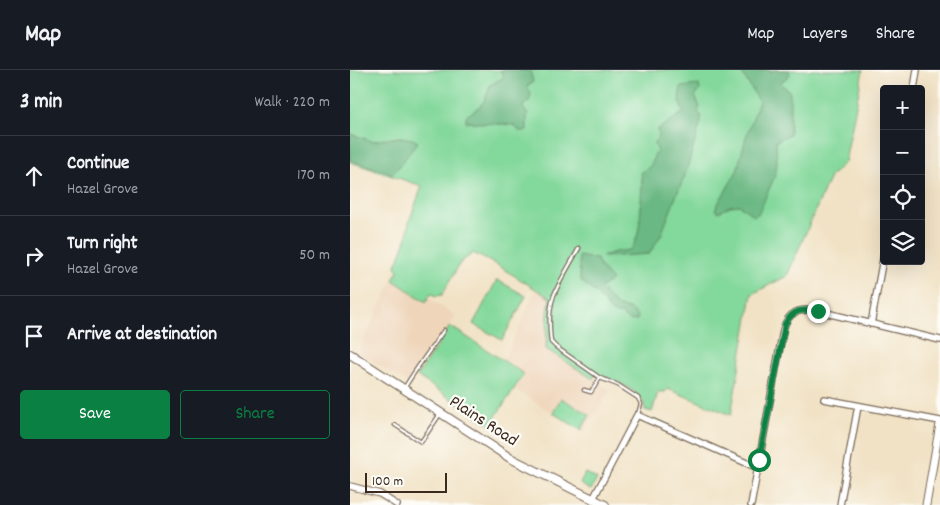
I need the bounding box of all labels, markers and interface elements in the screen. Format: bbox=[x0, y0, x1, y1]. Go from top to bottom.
text: Map bbox=[25, 18, 61, 52]
text: Map bbox=[747, 22, 774, 47]
text: Layers bbox=[802, 22, 848, 47]
text: Share bbox=[876, 22, 915, 47]
map controls bbox=[880, 85, 925, 265]
button: + bbox=[880, 85, 925, 130]
text: 3 min bbox=[20, 88, 62, 118]
text: Walk · 220 m bbox=[255, 91, 330, 114]
button: − bbox=[880, 130, 925, 175]
text: Continue bbox=[67, 151, 129, 178]
icon: ahead bbox=[20, 162, 48, 190]
text: 170 m bbox=[297, 164, 330, 187]
button: locate bbox=[880, 175, 925, 220]
text: Hazel Grove bbox=[67, 178, 138, 201]
button: layers bbox=[880, 220, 925, 265]
text: Turn right bbox=[67, 231, 138, 258]
icon: right bbox=[20, 242, 48, 270]
text: 50 m bbox=[299, 244, 330, 267]
text: Hazel Grove bbox=[67, 258, 138, 281]
route end bbox=[807, 300, 830, 323]
icon: arrive bbox=[20, 322, 48, 350]
text: Arrive at destination bbox=[67, 322, 217, 349]
button: Save bbox=[20, 390, 170, 439]
button: Share bbox=[180, 390, 330, 439]
street label: Plains Road bbox=[444, 390, 522, 454]
route start bbox=[748, 449, 771, 472]
scale bar bbox=[365, 470, 448, 493]
text: 100 m bbox=[372, 472, 403, 492]

